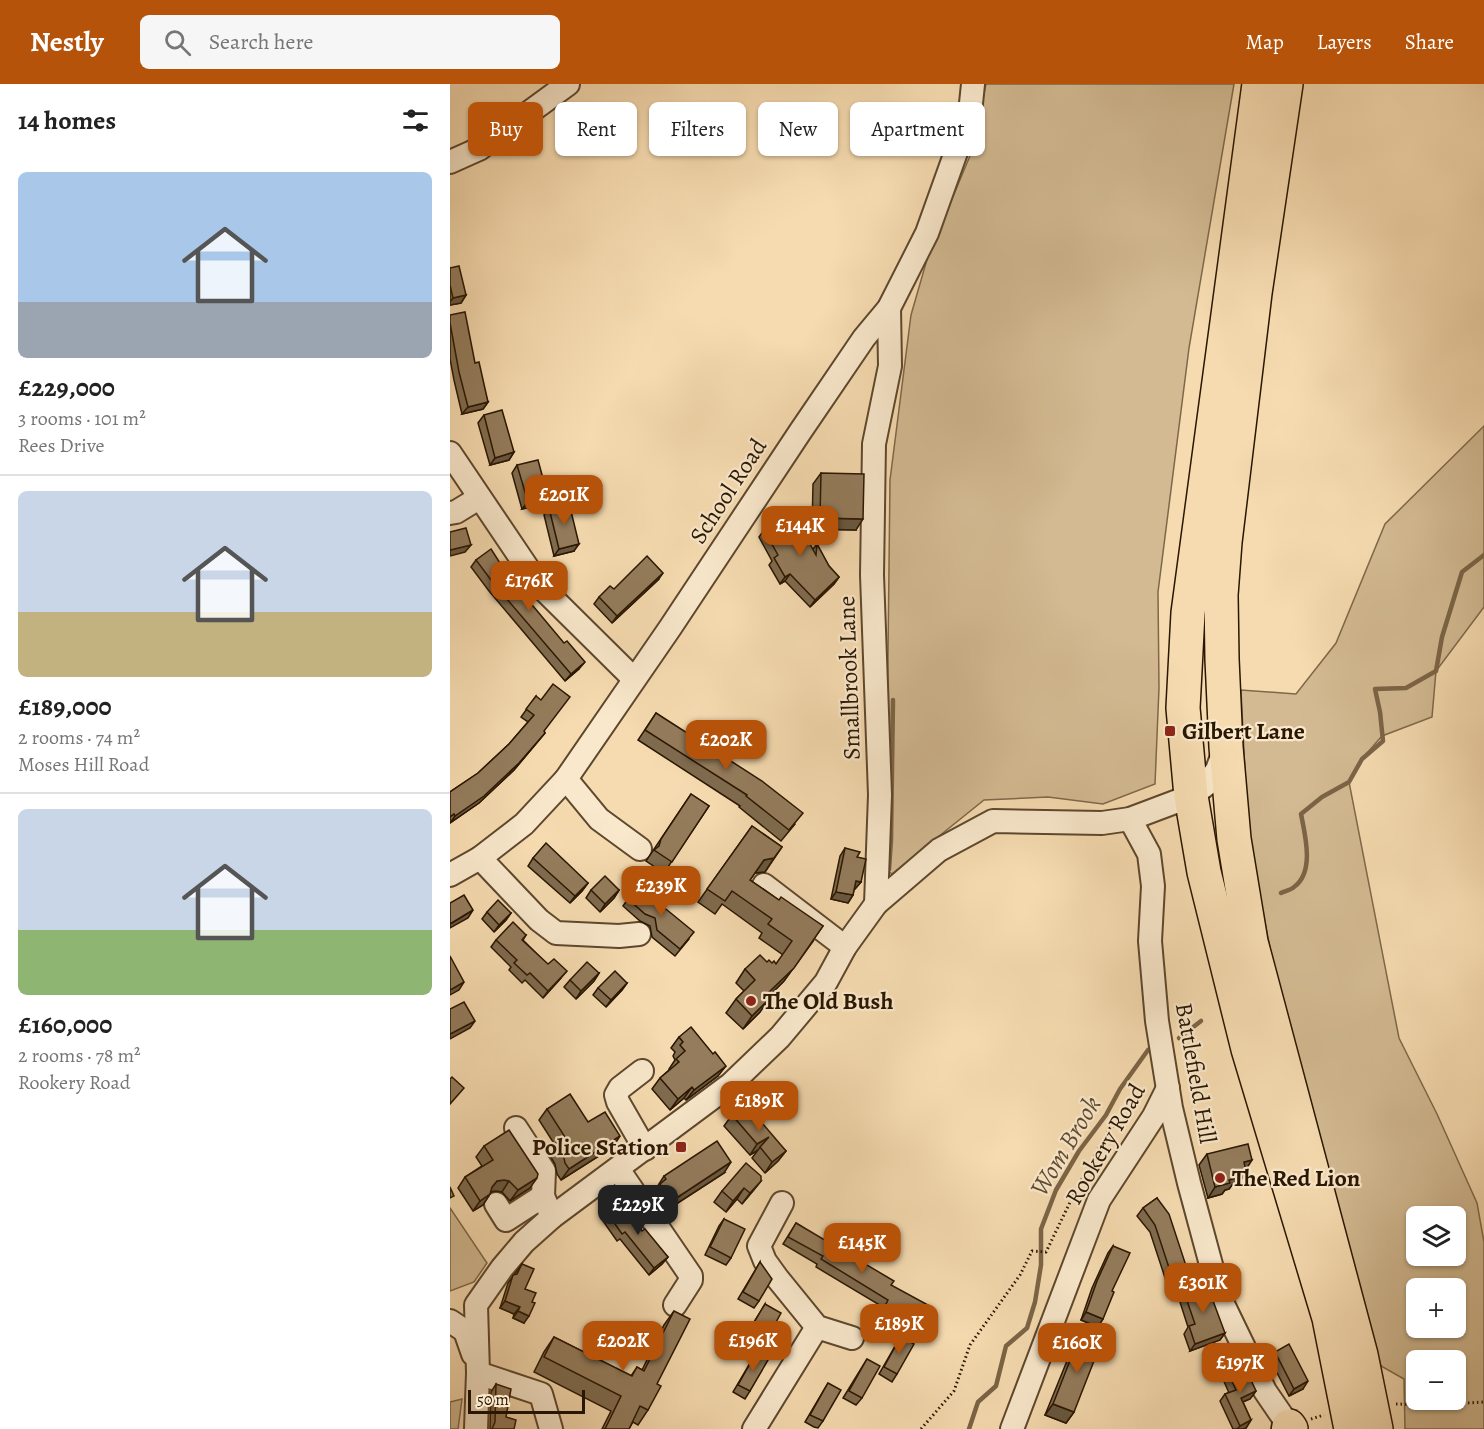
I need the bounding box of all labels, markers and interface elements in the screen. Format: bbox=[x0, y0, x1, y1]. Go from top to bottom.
search box bbox=[140, 15, 560, 69]
text: Nestly bbox=[30, 23, 104, 61]
icon: search bbox=[161, 26, 194, 59]
text: Search here bbox=[209, 27, 313, 57]
text: Map bbox=[1245, 28, 1284, 56]
text: Layers bbox=[1317, 28, 1372, 56]
text: Share bbox=[1405, 28, 1454, 56]
chip: Buy bbox=[468, 102, 543, 156]
chip: Rent bbox=[555, 102, 637, 156]
chip: Filters bbox=[649, 102, 746, 156]
chip: New bbox=[758, 102, 838, 156]
chip: Apartment bbox=[850, 102, 985, 156]
text: 14 homes bbox=[18, 103, 116, 138]
icon: filters bbox=[399, 104, 432, 137]
icon: home bbox=[171, 211, 279, 319]
text: £229,000 bbox=[18, 370, 115, 405]
text: 3 rooms · 101 m² bbox=[18, 405, 146, 432]
text: Rees Drive bbox=[18, 432, 104, 459]
street label: School Road bbox=[682, 432, 774, 550]
pin: £201K bbox=[522, 475, 606, 526]
text: £201K bbox=[539, 481, 589, 508]
pin: £144K bbox=[758, 506, 842, 557]
text: £144K bbox=[775, 512, 825, 539]
icon: home bbox=[171, 530, 279, 638]
pin: £176K bbox=[487, 561, 571, 612]
text: £176K bbox=[505, 567, 553, 594]
street label: Smallbrook Lane bbox=[830, 595, 868, 761]
text: £189,000 bbox=[18, 689, 112, 724]
place label: Gilbert Lane bbox=[1182, 715, 1305, 747]
pin: £202K bbox=[684, 720, 768, 771]
text: 2 rooms · 74 m² bbox=[18, 724, 140, 751]
marker: Gilbert Lane bbox=[1163, 724, 1177, 738]
text: £202K bbox=[700, 726, 752, 753]
text: Moses Hill Road bbox=[18, 751, 149, 778]
icon: home bbox=[171, 848, 279, 956]
pin: £239K bbox=[619, 866, 703, 917]
text: £239K bbox=[635, 872, 687, 899]
place label: The Old Bush bbox=[763, 985, 893, 1017]
marker: The Old Bush bbox=[744, 994, 758, 1008]
street label: Battlefield Hill bbox=[1168, 1000, 1224, 1146]
text: £160,000 bbox=[18, 1007, 112, 1042]
text: 2 rooms · 78 m² bbox=[18, 1042, 141, 1069]
text: Rookery Road bbox=[18, 1069, 131, 1096]
street label: Rookery Road bbox=[1057, 1077, 1153, 1210]
pin: £189K bbox=[717, 1081, 801, 1132]
text: £189K bbox=[734, 1087, 784, 1114]
water label: Wom Brook bbox=[1022, 1090, 1109, 1203]
place label: Police Station bbox=[532, 1131, 670, 1163]
marker: Police Station bbox=[674, 1140, 688, 1154]
place label: The Red Lion bbox=[1232, 1162, 1361, 1194]
marker: The Red Lion bbox=[1213, 1171, 1227, 1185]
pin: £229K bbox=[596, 1185, 680, 1236]
text: £229K bbox=[612, 1191, 664, 1218]
map controls bbox=[1406, 1206, 1466, 1410]
button: layers bbox=[1406, 1206, 1466, 1266]
pin: £145K bbox=[820, 1223, 904, 1274]
text: £145K bbox=[838, 1229, 886, 1256]
pin: £301K bbox=[1161, 1263, 1245, 1314]
text: £301K bbox=[1178, 1269, 1228, 1296]
button: + bbox=[1406, 1278, 1466, 1338]
pin: £189K bbox=[857, 1304, 941, 1355]
text: £189K bbox=[874, 1310, 924, 1337]
pin: £202K bbox=[581, 1321, 665, 1372]
pin: £196K bbox=[711, 1321, 795, 1372]
pin: £160K bbox=[1035, 1323, 1119, 1374]
text: £202K bbox=[597, 1327, 649, 1354]
text: £196K bbox=[728, 1327, 778, 1354]
text: £160K bbox=[1052, 1329, 1102, 1356]
pin: £197K bbox=[1198, 1343, 1282, 1394]
text: £197K bbox=[1216, 1349, 1264, 1376]
button: − bbox=[1406, 1350, 1466, 1410]
scale bar bbox=[468, 1387, 585, 1414]
text: 50 m bbox=[477, 1389, 509, 1411]

